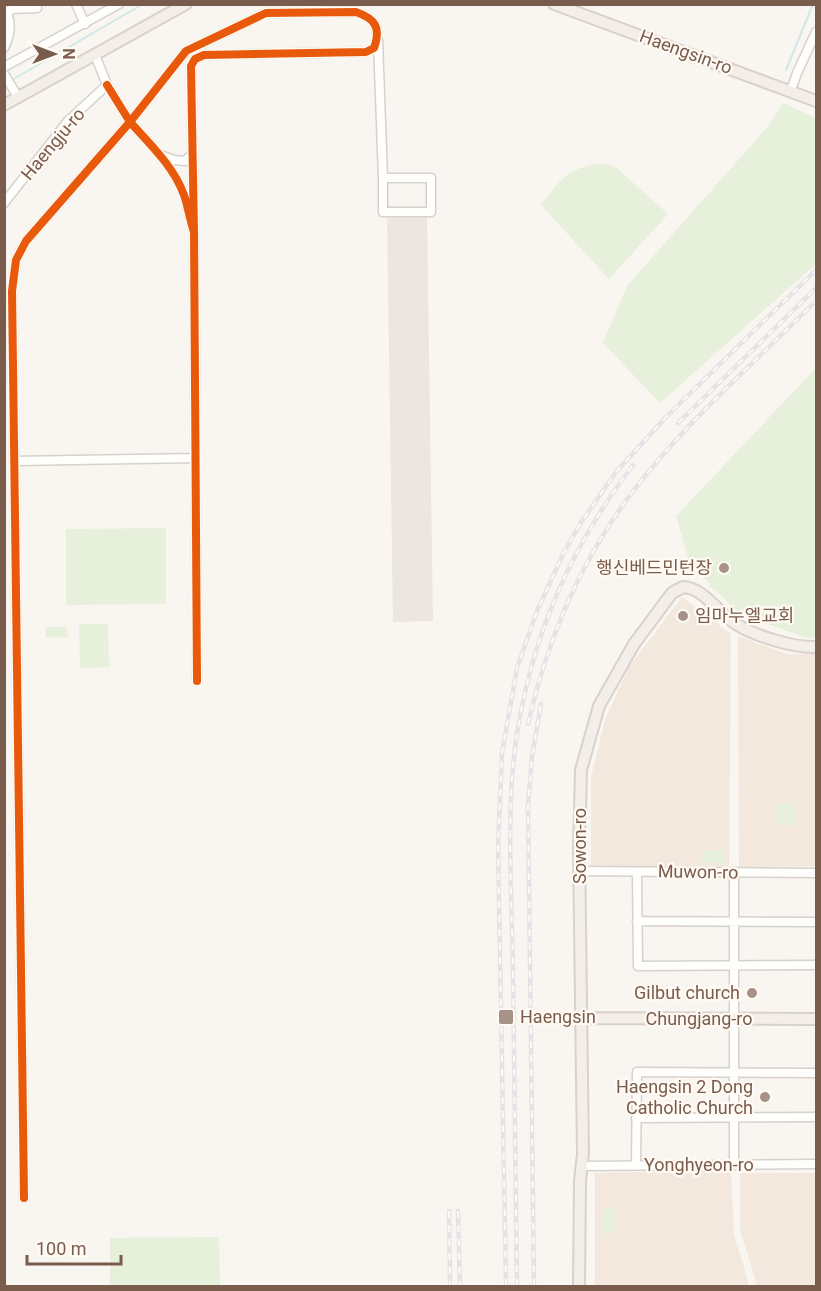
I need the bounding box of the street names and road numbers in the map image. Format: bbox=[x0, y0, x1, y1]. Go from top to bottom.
street label: Haengsin-ro bbox=[637, 25, 735, 78]
street label: Haengju-ro bbox=[16, 103, 89, 184]
street label: Sowon-ro bbox=[569, 808, 590, 884]
street label: Muwon-ro bbox=[658, 860, 738, 883]
street label: Chungjang-ro bbox=[646, 1008, 752, 1029]
street label: Yonghyeon-ro bbox=[644, 1154, 754, 1175]

